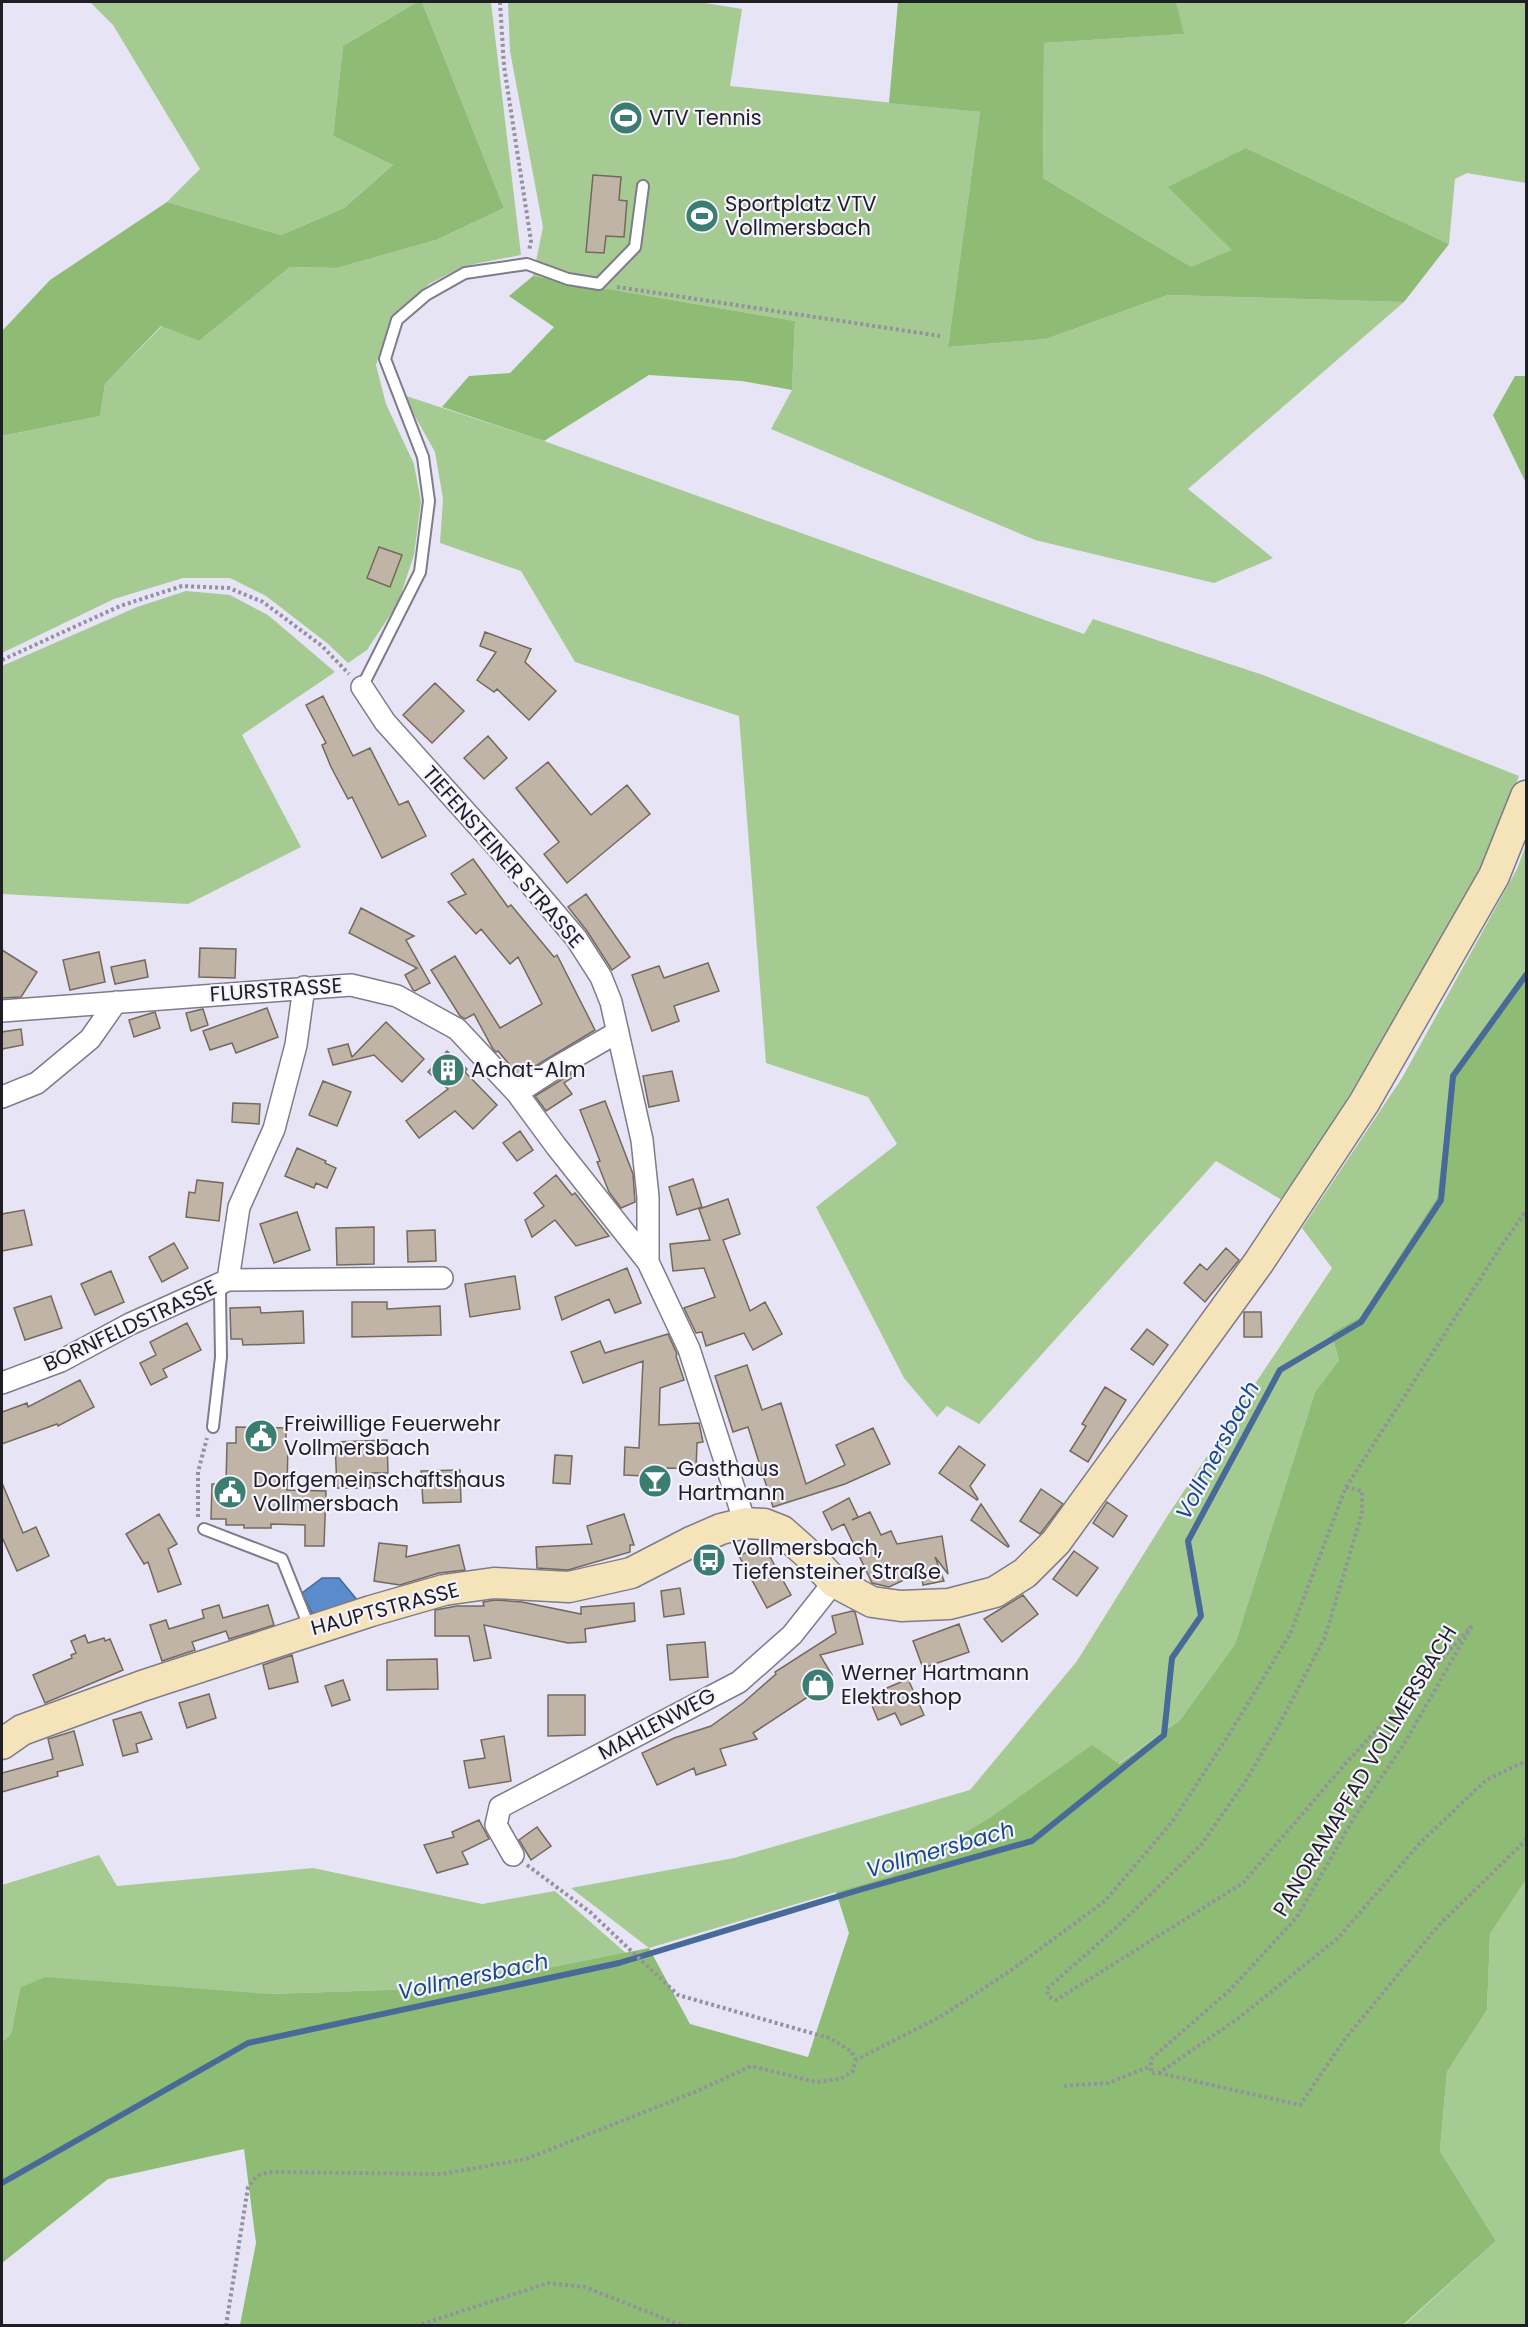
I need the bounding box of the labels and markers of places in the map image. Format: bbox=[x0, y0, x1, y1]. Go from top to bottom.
sports icon: VTV Tennis bbox=[608, 100, 644, 136]
place label: VTV Tennis bbox=[649, 103, 762, 132]
place label: Sportplatz VTV Vollmersbach bbox=[725, 189, 877, 242]
sports icon: Sportplatz VTV Vollmersbach bbox=[684, 198, 720, 234]
building icon: Achat-Alm bbox=[430, 1052, 466, 1088]
place label: Achat-Alm bbox=[471, 1055, 586, 1084]
place label: Freiwillige Feuerwehr Vollmersbach bbox=[284, 1409, 501, 1462]
public building icon: Freiwillige Feuerwehr Vollmersbach bbox=[243, 1418, 279, 1454]
place label: Gasthaus Hartmann bbox=[678, 1454, 785, 1507]
bar icon: Gasthaus Hartmann bbox=[637, 1463, 673, 1499]
place label: Dorfgemeinschaftshaus Vollmersbach bbox=[253, 1465, 505, 1518]
public building icon: Dorfgemeinschaftshaus Vollmersbach bbox=[212, 1474, 248, 1510]
place label: Vollmersbach, Tiefensteiner Straße bbox=[732, 1533, 941, 1586]
bus stop icon: Vollmersbach, Tiefensteiner Straße bbox=[691, 1542, 727, 1578]
place label: Werner Hartmann Elektroshop bbox=[841, 1658, 1029, 1711]
shop icon: Werner Hartmann Elektroshop bbox=[800, 1667, 836, 1703]

